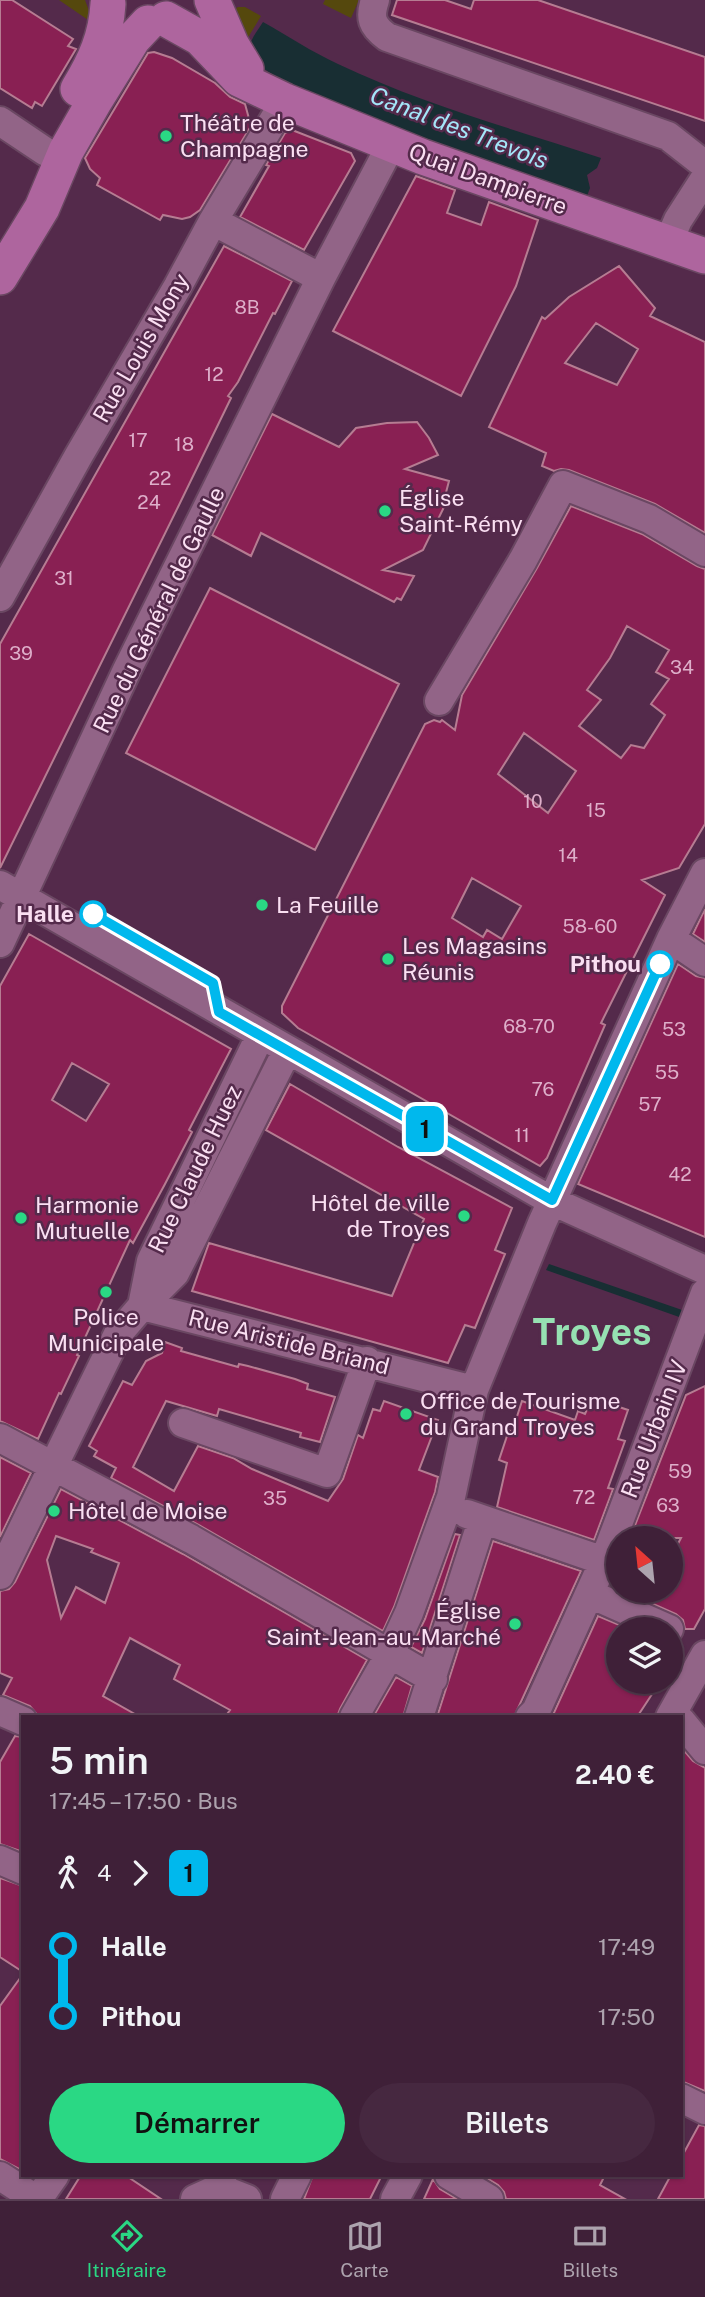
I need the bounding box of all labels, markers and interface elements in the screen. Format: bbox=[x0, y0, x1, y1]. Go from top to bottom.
water label: Canal des Trevois bbox=[367, 80, 552, 174]
place label: Théâtre de Champagne bbox=[180, 109, 309, 162]
marker: Théâtre de Champagne bbox=[158, 128, 174, 144]
street label: Quai Dampierre bbox=[405, 137, 571, 220]
street label: Rue Louis Mony bbox=[87, 268, 194, 427]
house number: 8B bbox=[234, 296, 260, 318]
house number: 12 bbox=[204, 363, 224, 385]
house number: 17 bbox=[128, 429, 148, 451]
house number: 18 bbox=[174, 433, 194, 455]
house number: 22 bbox=[149, 467, 171, 489]
street label: Rue du Général de Gaulle bbox=[87, 482, 230, 737]
place label: Église Saint-Rémy bbox=[399, 484, 523, 537]
house number: 24 bbox=[137, 491, 161, 513]
marker: Église Saint-Rémy bbox=[377, 503, 393, 519]
house number: 31 bbox=[54, 567, 74, 589]
house number: 39 bbox=[9, 642, 33, 664]
house number: 34 bbox=[670, 656, 694, 678]
house number: 10 bbox=[523, 790, 543, 812]
house number: 15 bbox=[586, 799, 606, 821]
house number: 14 bbox=[558, 844, 578, 866]
place label: La Feuille bbox=[276, 891, 379, 918]
marker: La Feuille bbox=[254, 897, 270, 913]
place label: Halle bbox=[16, 900, 74, 927]
marker: Halle bbox=[80, 901, 106, 927]
house number: 58-60 bbox=[563, 915, 617, 937]
place label: Les Magasins Réunis bbox=[402, 932, 547, 985]
place label: Pithou bbox=[570, 950, 641, 977]
marker: Les Magasins Réunis bbox=[380, 951, 396, 967]
marker: Pithou bbox=[647, 951, 673, 977]
house number: 68-70 bbox=[503, 1015, 555, 1037]
house number: 53 bbox=[662, 1018, 686, 1040]
house number: 55 bbox=[655, 1061, 679, 1083]
house number: 76 bbox=[532, 1078, 554, 1100]
street label: Rue Claude Huez bbox=[142, 1081, 247, 1257]
house number: 57 bbox=[638, 1093, 662, 1115]
line badge: 1 bbox=[402, 1106, 448, 1152]
text: 1 bbox=[420, 1115, 430, 1143]
house number: 11 bbox=[514, 1124, 530, 1146]
house number: 42 bbox=[668, 1163, 692, 1185]
place label: Hôtel de ville de Troyes bbox=[311, 1189, 450, 1242]
place label: Harmonie Mutuelle bbox=[35, 1191, 139, 1244]
marker: Hôtel de ville de Troyes bbox=[456, 1208, 472, 1224]
marker: Harmonie Mutuelle bbox=[13, 1210, 29, 1226]
marker: Police Municipale bbox=[98, 1284, 114, 1300]
place label: Police Municipale bbox=[48, 1303, 164, 1356]
street label: Rue Aristide Briand bbox=[186, 1303, 392, 1380]
district label: Troyes bbox=[532, 1310, 652, 1353]
street label: Rue Urbain IV bbox=[615, 1356, 692, 1501]
place label: Office de Tourisme du Grand Troyes bbox=[420, 1387, 621, 1440]
marker: Office de Tourisme du Grand Troyes bbox=[398, 1406, 414, 1422]
house number: 59 bbox=[668, 1460, 692, 1482]
house number: 72 bbox=[573, 1486, 595, 1508]
house number: 35 bbox=[263, 1487, 287, 1509]
house number: 63 bbox=[656, 1494, 680, 1516]
place label: Hôtel de Moise bbox=[68, 1497, 228, 1524]
marker: Hôtel de Moise bbox=[46, 1503, 62, 1519]
north arrow bbox=[606, 1526, 682, 1603]
map controls bbox=[606, 1526, 683, 1694]
place label: Église Saint-Jean-au-Marché bbox=[266, 1597, 501, 1650]
marker: Église Saint-Jean-au-Marché bbox=[507, 1616, 523, 1632]
button: layers bbox=[606, 1617, 683, 1694]
text: 5 min bbox=[49, 1738, 149, 1783]
text: 2.40 € bbox=[575, 1759, 655, 1790]
text: 17:45 – 17:50 · Bus bbox=[49, 1787, 238, 1814]
icon: walk bbox=[49, 1854, 87, 1892]
icon: forward bbox=[121, 1854, 159, 1892]
text: 4 bbox=[97, 1859, 111, 1886]
text: 1 bbox=[183, 1859, 194, 1887]
text: Halle bbox=[101, 1931, 167, 1962]
text: 17:49 bbox=[598, 1933, 655, 1960]
text: Pithou bbox=[101, 2001, 182, 2032]
text: 17:50 bbox=[598, 2003, 655, 2030]
button: Démarrer bbox=[49, 2083, 345, 2163]
button: Billets bbox=[359, 2083, 655, 2163]
tab: Itinéraire bbox=[87, 2217, 167, 2281]
tab: Carte bbox=[340, 2217, 389, 2281]
tab: Billets bbox=[563, 2217, 618, 2281]

